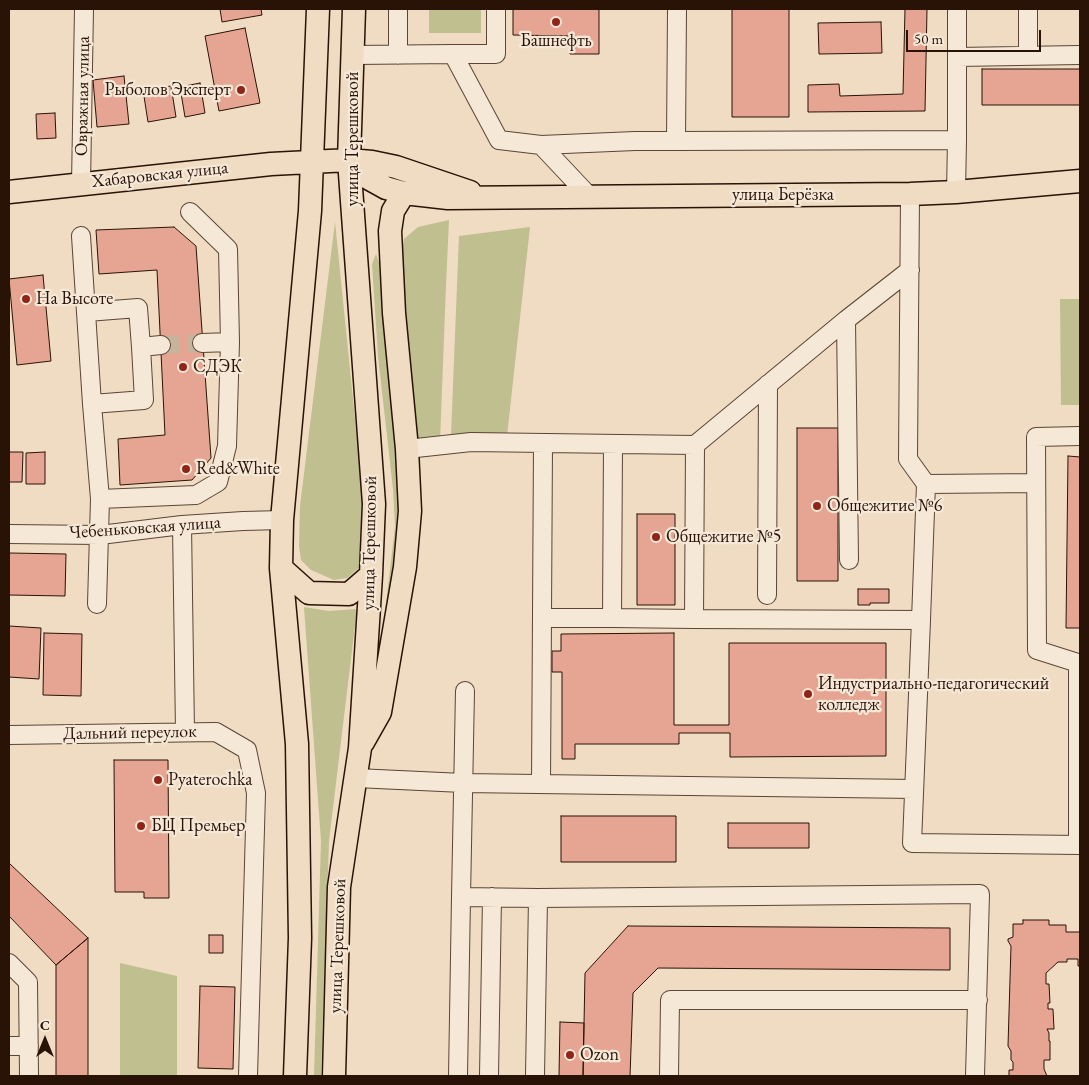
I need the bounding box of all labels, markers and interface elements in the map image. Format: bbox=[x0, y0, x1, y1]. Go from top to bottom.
marker: Башнефть bbox=[550, 16, 562, 28]
scale bar bbox=[909, 20, 1044, 52]
text: 50 m bbox=[914, 29, 943, 48]
place label: Башнефть bbox=[520, 30, 592, 52]
street label: Овражная улица bbox=[71, 36, 95, 156]
street label: улица Терешковой bbox=[342, 72, 364, 206]
place label: Рыболов Эксперт bbox=[104, 79, 231, 101]
marker: Рыболов Эксперт bbox=[235, 84, 247, 96]
street label: Хабаровская улица bbox=[91, 157, 229, 193]
street label: улица Берёзка bbox=[732, 184, 834, 206]
place label: На Высоте bbox=[36, 288, 113, 310]
marker: На Высоте bbox=[20, 293, 32, 305]
place label: СДЭК bbox=[193, 356, 242, 378]
marker: СДЭК bbox=[177, 361, 189, 373]
place label: Red&White bbox=[196, 458, 280, 480]
marker: Red&White bbox=[180, 463, 192, 475]
street label: улица Терешковой bbox=[358, 475, 382, 611]
place label: Общежитие №6 bbox=[827, 495, 942, 517]
marker: Общежитие №6 bbox=[811, 500, 823, 512]
street label: Чебеньковская улица bbox=[68, 512, 222, 544]
place label: Общежитие №5 bbox=[666, 526, 781, 548]
marker: Общежитие №5 bbox=[650, 531, 662, 543]
place label: Индустриально-педагогический колледж bbox=[818, 673, 1049, 716]
marker: Индустриально-педагогический колледж bbox=[802, 688, 814, 700]
street label: Дальний переулок bbox=[63, 721, 197, 745]
place label: Pyaterochka bbox=[168, 769, 253, 791]
marker: Pyaterochka bbox=[152, 774, 164, 786]
place label: БЦ Премьер bbox=[151, 815, 245, 837]
marker: БЦ Премьер bbox=[135, 820, 147, 832]
street label: улица Терешковой bbox=[325, 878, 351, 1014]
north arrow bbox=[20, 1015, 70, 1065]
text: С bbox=[40, 1016, 50, 1034]
place label: Ozon bbox=[580, 1044, 619, 1066]
marker: Ozon bbox=[564, 1049, 576, 1061]

